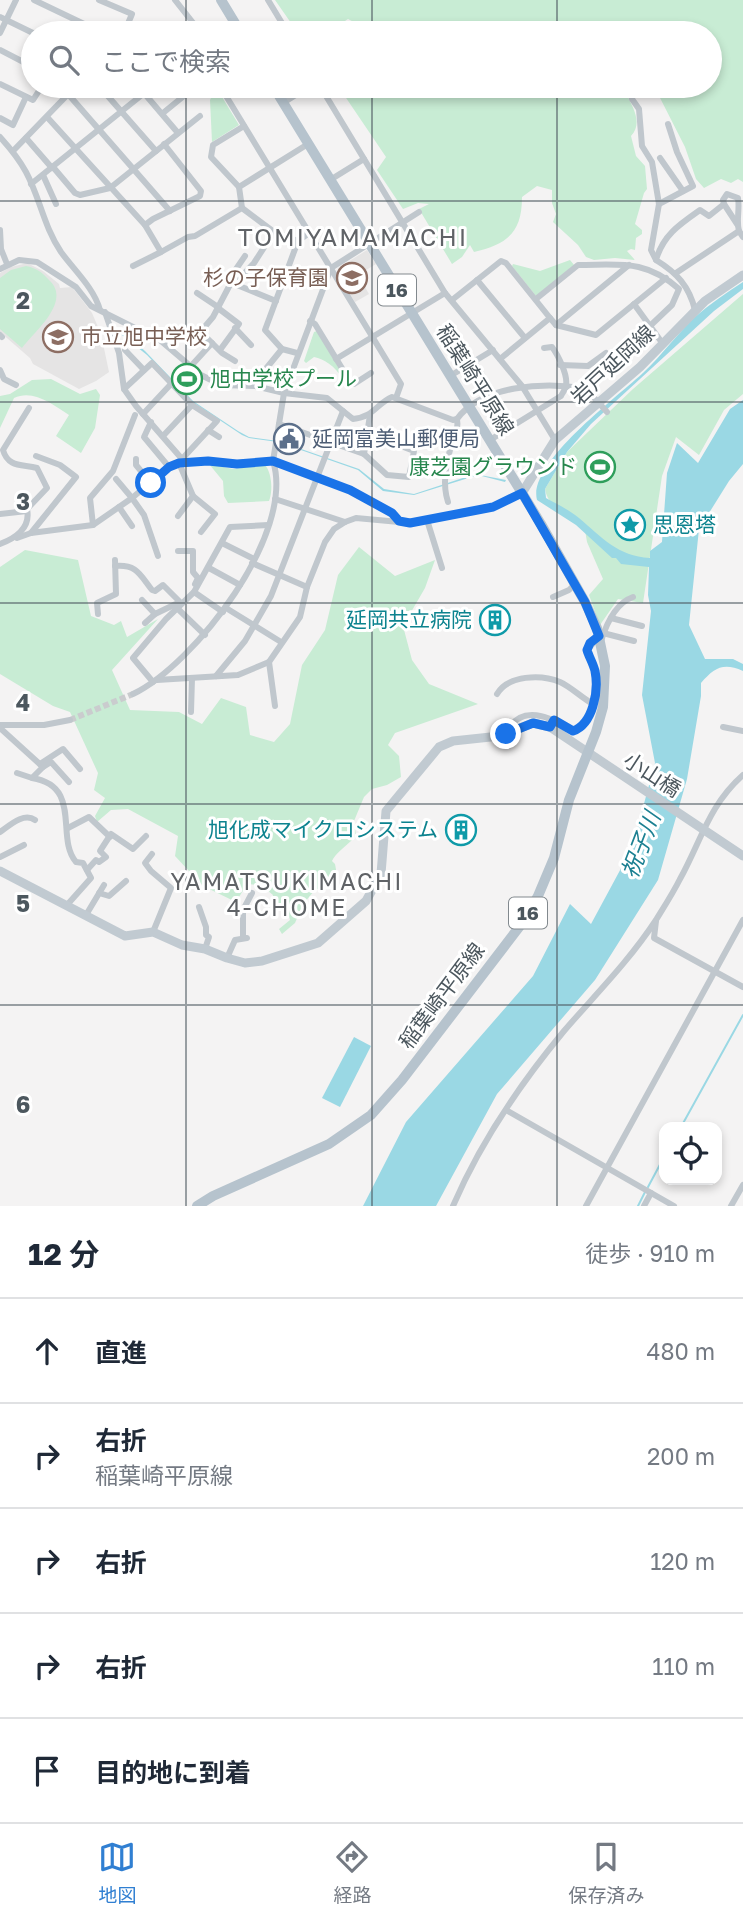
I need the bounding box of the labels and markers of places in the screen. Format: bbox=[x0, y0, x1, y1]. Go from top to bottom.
school or university icon: 杉の子保育園 bbox=[335, 261, 369, 295]
place label: 杉の子保育園 bbox=[203, 264, 329, 290]
school or university icon: 市立旭中学校 bbox=[41, 320, 75, 354]
place label: 市立旭中学校 bbox=[81, 323, 207, 349]
sports icon: 旭中学校プール bbox=[170, 362, 204, 396]
place label: 旭中学校プール bbox=[210, 365, 357, 391]
public building icon: 延岡富美山郵便局 bbox=[272, 422, 306, 456]
place label: 延岡富美山郵便局 bbox=[312, 425, 480, 451]
sports icon: 康芝園グラウンド bbox=[583, 450, 617, 484]
place label: 康芝園グラウンド bbox=[409, 453, 577, 479]
place icon: 思恩塔 bbox=[613, 508, 647, 542]
place label: 思恩塔 bbox=[653, 511, 716, 537]
building icon: 延岡共立病院 bbox=[478, 603, 512, 637]
place label: 延岡共立病院 bbox=[346, 606, 472, 632]
building icon: 旭化成マイクロシステム bbox=[444, 813, 478, 847]
place label: 旭化成マイクロシステム bbox=[208, 816, 438, 842]

